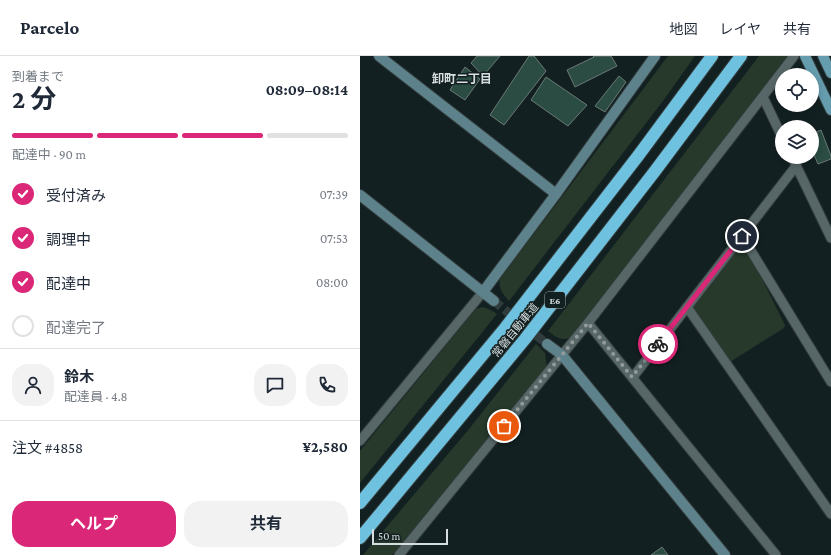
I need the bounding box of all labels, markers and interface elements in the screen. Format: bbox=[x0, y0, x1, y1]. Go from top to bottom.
text: Parcelo bbox=[20, 17, 79, 38]
text: 地図 bbox=[669, 21, 697, 37]
text: レイヤ bbox=[719, 21, 761, 37]
text: 共有 bbox=[783, 21, 811, 37]
map controls bbox=[775, 68, 819, 164]
button: locate bbox=[775, 68, 819, 112]
text: 到着まで bbox=[12, 69, 64, 84]
district label: 卸町二丁目 bbox=[432, 72, 492, 86]
text: 08:09–08:14 bbox=[266, 82, 348, 98]
text: 2 分 bbox=[12, 85, 56, 114]
button: layers bbox=[775, 120, 819, 164]
text: 配達中 · 90 m bbox=[12, 147, 86, 162]
icon: check bbox=[12, 183, 34, 205]
text: 07:39 bbox=[319, 187, 348, 202]
text: 受付済み bbox=[46, 188, 106, 204]
pin bbox=[725, 219, 759, 253]
icon: home bbox=[731, 225, 753, 247]
icon: check bbox=[12, 227, 34, 249]
text: 07:53 bbox=[320, 231, 348, 246]
text: 調理中 bbox=[46, 232, 91, 248]
icon: check bbox=[12, 271, 34, 293]
text: 08:00 bbox=[316, 275, 348, 290]
text: 配達中 bbox=[46, 276, 91, 292]
road number: E6 bbox=[545, 292, 565, 308]
street label: 常磐自動車道 bbox=[490, 301, 540, 359]
text: 配達完了 bbox=[46, 320, 106, 336]
courier bbox=[638, 324, 678, 364]
icon: bike bbox=[647, 333, 669, 355]
button: person bbox=[12, 364, 54, 406]
button: chat bbox=[254, 364, 296, 406]
button: phone bbox=[306, 364, 348, 406]
text: 鈴木 bbox=[64, 369, 94, 385]
text: 配達員 · 4.8 bbox=[64, 389, 128, 404]
pin bbox=[487, 409, 521, 443]
icon: bag bbox=[493, 415, 515, 437]
text: ¥2,580 bbox=[303, 439, 348, 455]
text: 注文 #4858 bbox=[12, 440, 83, 456]
button: ヘルプ bbox=[12, 501, 176, 547]
button: 共有 bbox=[184, 501, 348, 547]
scale bar bbox=[372, 527, 448, 546]
text: 50 m bbox=[378, 530, 400, 542]

